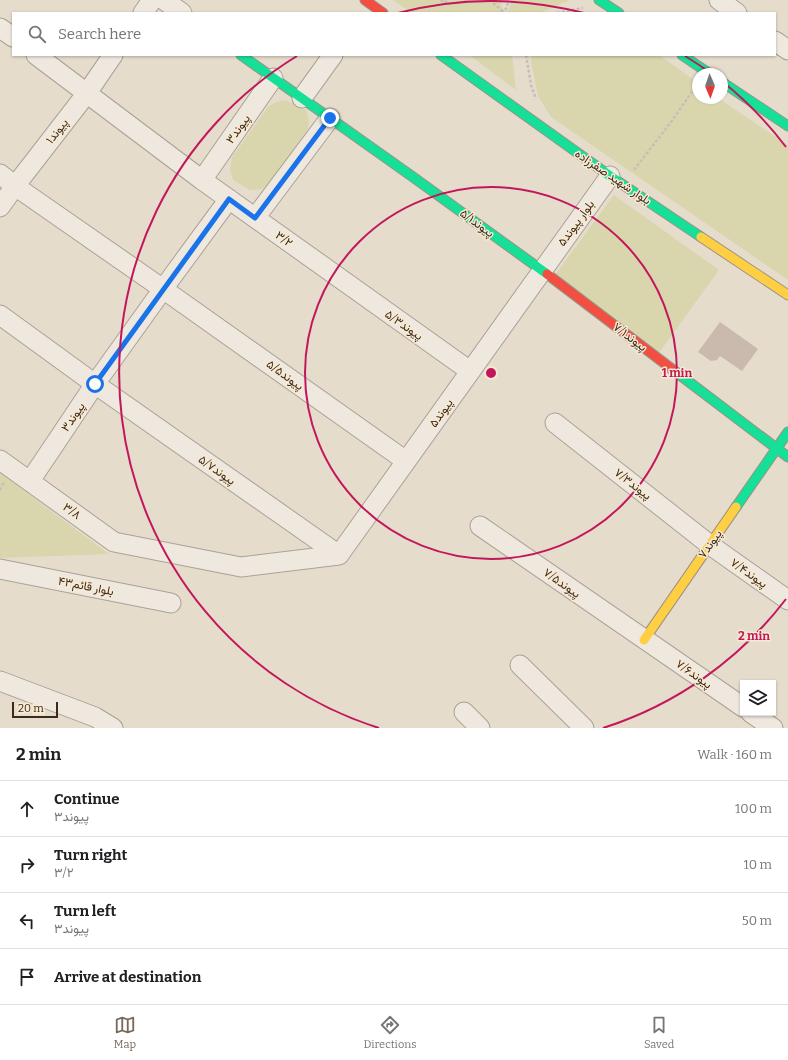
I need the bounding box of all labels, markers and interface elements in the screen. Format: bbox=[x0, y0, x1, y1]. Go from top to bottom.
search box bbox=[12, 12, 776, 56]
icon: search bbox=[26, 23, 48, 45]
text: Search here bbox=[58, 25, 141, 43]
north arrow bbox=[692, 68, 728, 104]
route end bbox=[321, 109, 339, 127]
street label: پیوند۳ bbox=[223, 112, 254, 147]
street label: پیوند۱ bbox=[43, 116, 72, 147]
street label: بلوار شهید صفرزاده bbox=[572, 146, 654, 208]
street label: بلوار پیوند۵ bbox=[555, 197, 598, 249]
street label: پیوند۵/۱ bbox=[457, 206, 497, 241]
street label: ۳/۲ bbox=[273, 228, 295, 250]
street label: پیوند۵/۳ bbox=[382, 307, 426, 344]
street label: پیوند۷/۱ bbox=[610, 320, 650, 355]
street label: پیوند۵/۵ bbox=[263, 357, 306, 394]
centre of rings bbox=[484, 366, 498, 380]
text: 1 min bbox=[662, 366, 692, 380]
route start bbox=[86, 375, 104, 393]
street label: پیوند۵ bbox=[426, 396, 457, 430]
street label: پیوند۳ bbox=[58, 400, 89, 435]
street label: پیوند۵/۷ bbox=[195, 452, 238, 489]
street label: پیوند۷/۳ bbox=[611, 465, 654, 504]
street label: ۳/۸ bbox=[60, 500, 84, 522]
street label: پیوند۷ bbox=[695, 527, 726, 561]
street label: پیوند۷/۴ bbox=[727, 555, 770, 592]
street label: پیوند۷/۵ bbox=[540, 565, 583, 602]
street label: بلوار قائم۴۳ bbox=[57, 574, 115, 599]
text: 2 min bbox=[738, 629, 770, 643]
street label: پیوند۷/۶ bbox=[673, 657, 715, 692]
map controls bbox=[740, 680, 776, 716]
button: layers bbox=[740, 680, 776, 716]
scale bar bbox=[12, 700, 58, 719]
text: 20 m bbox=[18, 702, 44, 715]
text: 2 min bbox=[16, 744, 61, 765]
text: Walk · 160 m bbox=[697, 747, 772, 762]
text: Continue bbox=[54, 790, 120, 808]
icon: ahead bbox=[16, 798, 38, 820]
text: 100 m bbox=[735, 801, 772, 816]
text: پیوند۳ bbox=[54, 809, 89, 824]
text: Turn right bbox=[54, 846, 127, 864]
icon: right bbox=[16, 854, 38, 876]
text: 10 m bbox=[743, 857, 772, 872]
text: ۳/۲ bbox=[54, 865, 73, 880]
text: Turn left bbox=[54, 902, 116, 920]
icon: left bbox=[16, 910, 38, 932]
text: 50 m bbox=[742, 913, 772, 928]
text: پیوند۳ bbox=[54, 921, 89, 936]
icon: arrive bbox=[16, 966, 38, 988]
text: Arrive at destination bbox=[54, 968, 201, 986]
tab: Map bbox=[114, 1014, 136, 1051]
tab: Directions bbox=[364, 1014, 416, 1051]
tab: Saved bbox=[644, 1014, 674, 1051]

